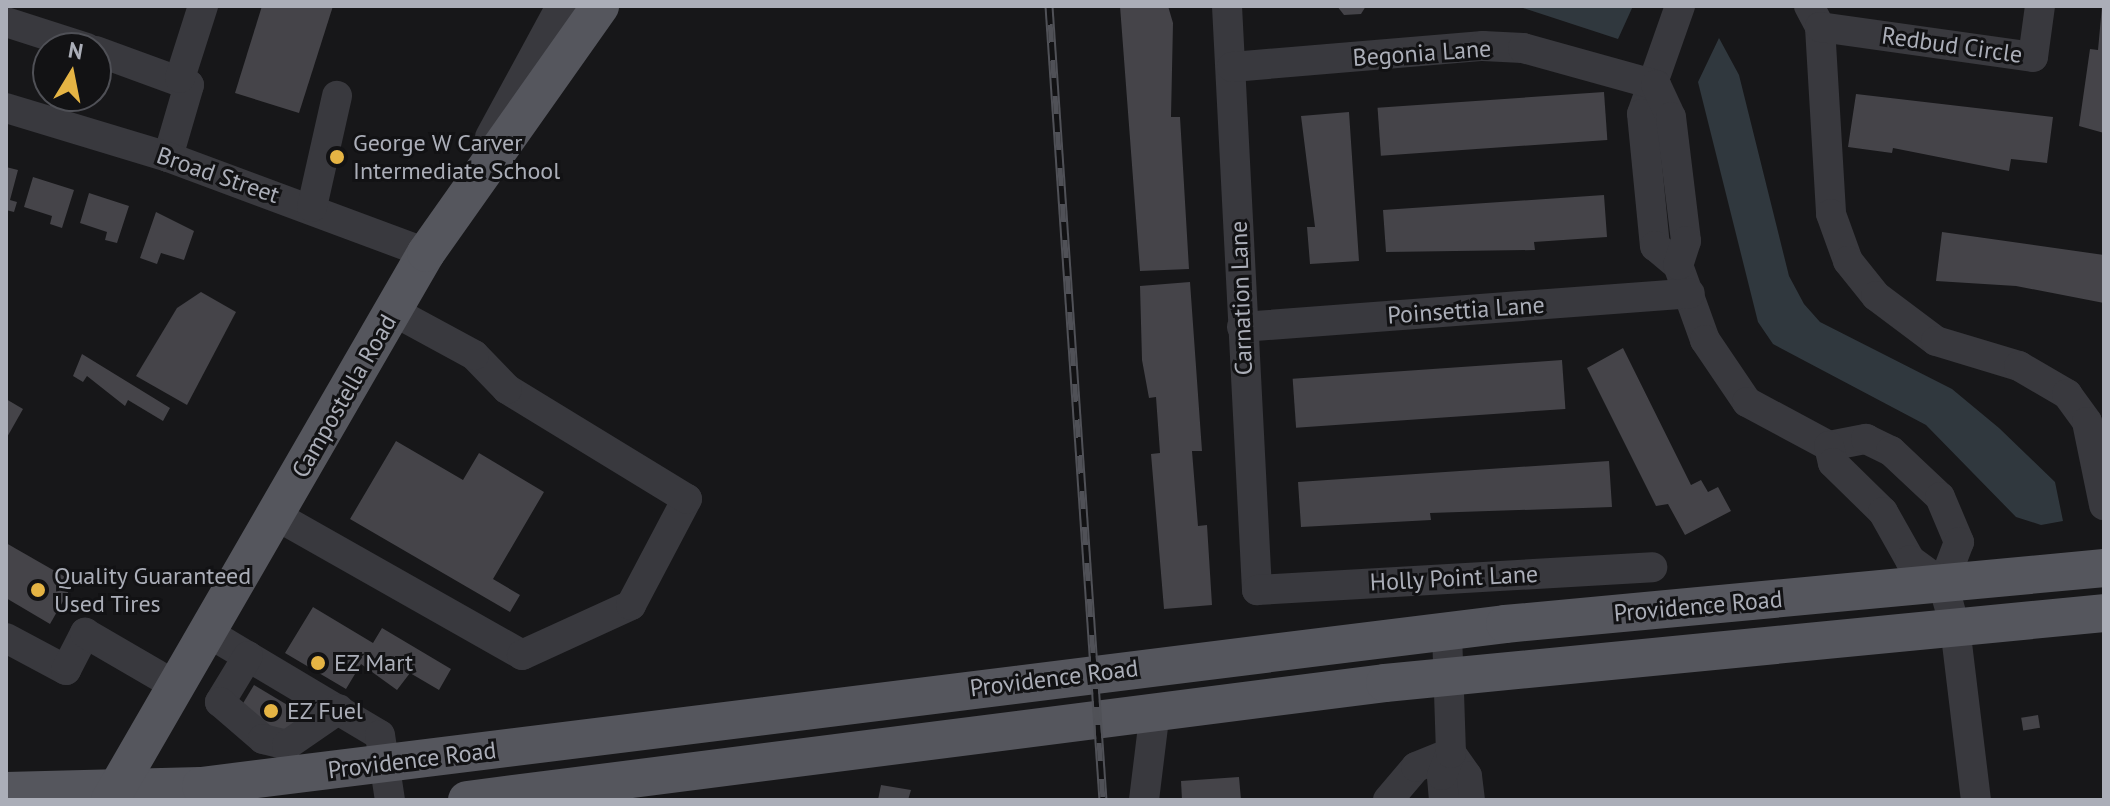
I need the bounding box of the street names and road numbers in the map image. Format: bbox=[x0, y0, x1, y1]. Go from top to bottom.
street label: Redbud Circle bbox=[1880, 21, 2024, 69]
street label: Begonia Lane bbox=[1352, 34, 1492, 72]
street label: Broad Street bbox=[153, 141, 283, 209]
street label: Carnation Lane bbox=[1224, 220, 1258, 376]
street label: Poinsettia Lane bbox=[1386, 290, 1546, 330]
street label: Campostella Road bbox=[286, 309, 402, 483]
street label: Holly Point Lane bbox=[1369, 559, 1539, 597]
street label: Providence Road bbox=[1612, 584, 1784, 628]
street label: Providence Road bbox=[968, 653, 1140, 703]
street label: Providence Road bbox=[326, 735, 498, 785]

